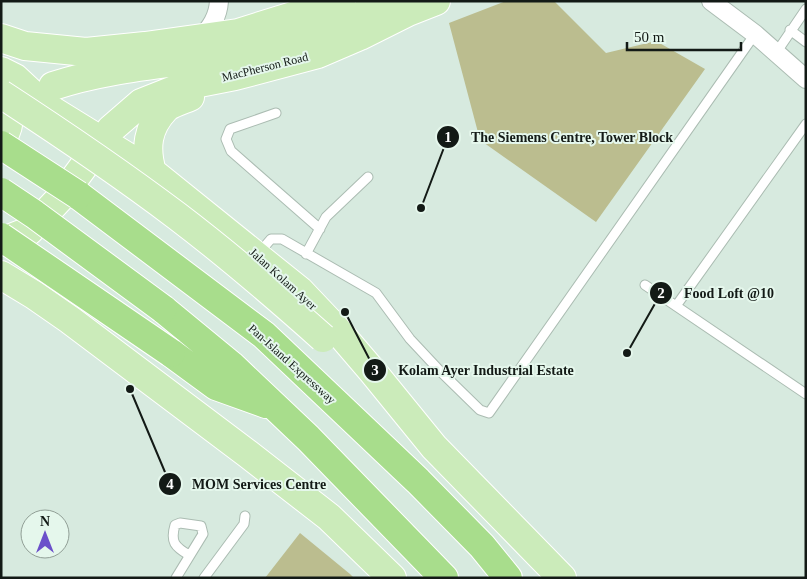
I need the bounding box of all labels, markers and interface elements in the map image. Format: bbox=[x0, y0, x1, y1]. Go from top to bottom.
scale bar bbox=[627, 20, 741, 52]
text: 50 m bbox=[634, 29, 665, 45]
street label: MacPherson Road bbox=[220, 50, 310, 84]
callout: The Siemens Centre, Tower Block bbox=[436, 122, 683, 151]
text: 1 bbox=[444, 129, 452, 145]
text: The Siemens Centre, Tower Block bbox=[471, 130, 673, 145]
street label: Jalan Kolam Ayer bbox=[247, 245, 319, 313]
callout: Food Loft @10 bbox=[649, 278, 784, 307]
text: 2 bbox=[657, 285, 665, 301]
text: Food Loft @10 bbox=[684, 286, 774, 301]
street label: Pan-Island Expressway bbox=[246, 321, 338, 407]
callout: Kolam Ayer Industrial Estate bbox=[363, 355, 584, 384]
text: 3 bbox=[371, 362, 379, 378]
text: Kolam Ayer Industrial Estate bbox=[398, 363, 574, 378]
callout: MOM Services Centre bbox=[157, 470, 336, 499]
text: 4 bbox=[166, 476, 174, 492]
text: MOM Services Centre bbox=[192, 477, 326, 492]
north arrow bbox=[20, 509, 70, 559]
text: N bbox=[40, 514, 50, 529]

